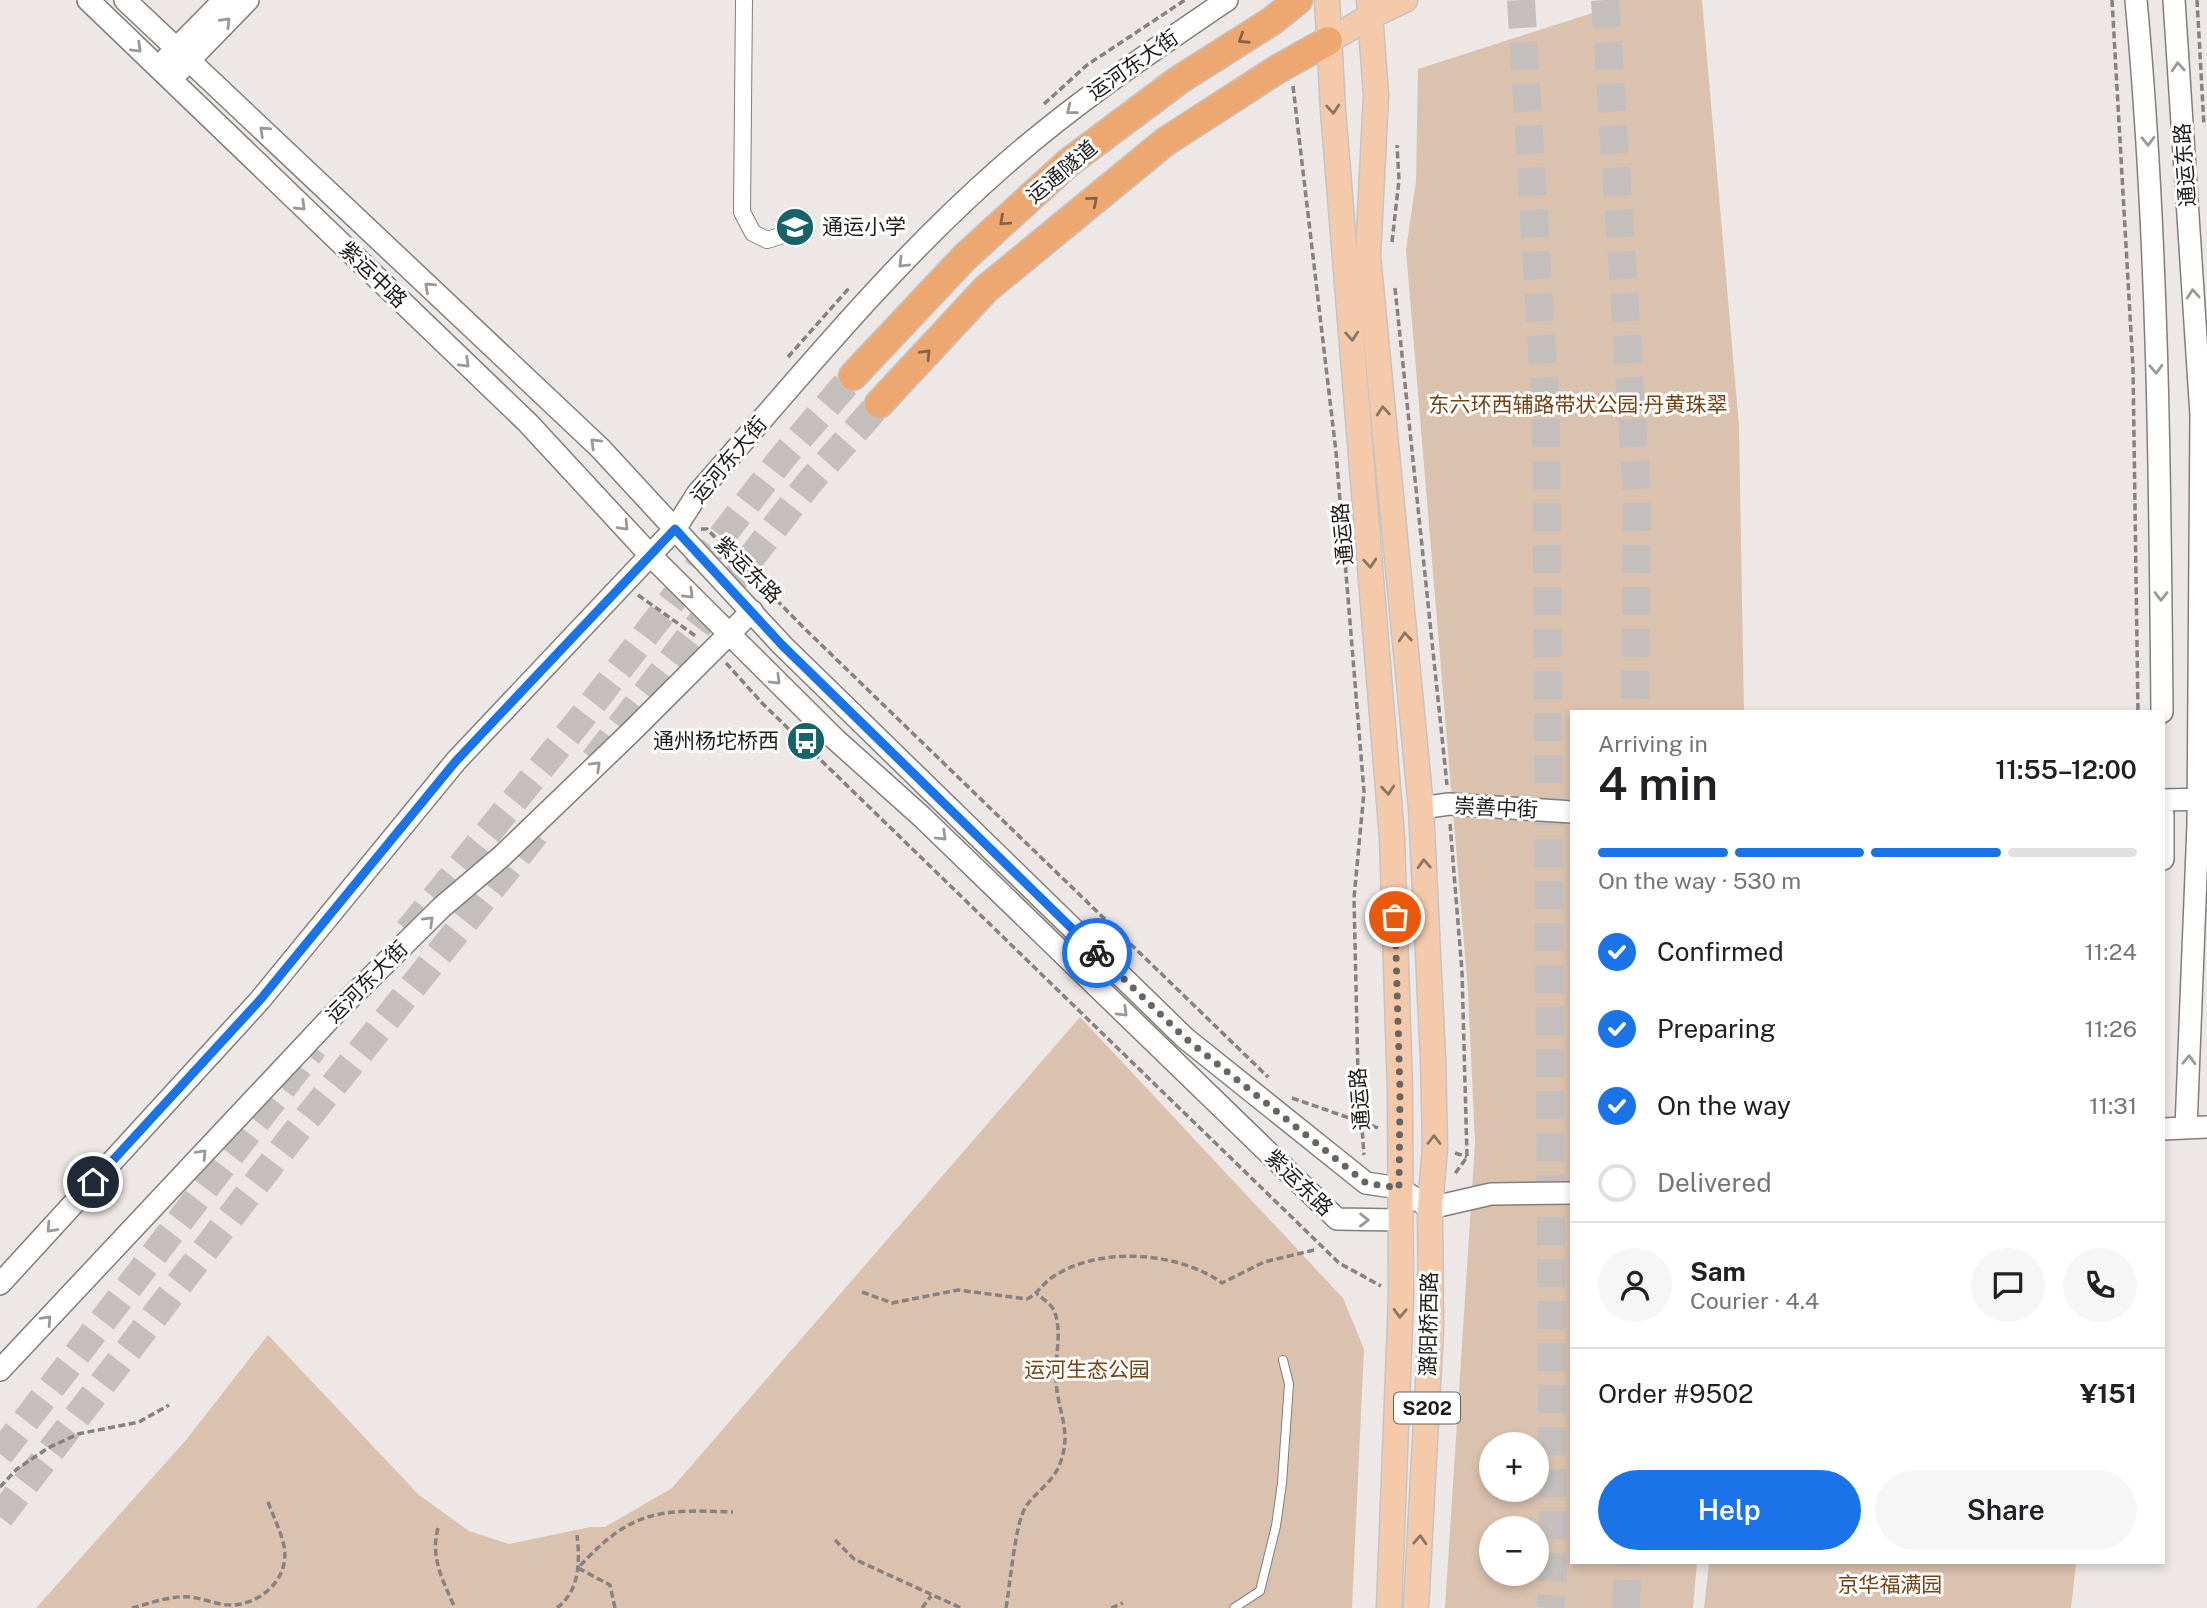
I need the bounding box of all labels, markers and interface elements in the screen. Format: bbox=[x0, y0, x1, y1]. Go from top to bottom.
one-way arrow bbox=[218, 18, 231, 31]
street label: 运河东大街 bbox=[1083, 24, 1183, 105]
one-way arrow bbox=[1237, 31, 1250, 44]
one-way arrow bbox=[129, 39, 142, 52]
one-way arrow bbox=[2171, 61, 2186, 72]
one-way arrow bbox=[1067, 101, 1079, 114]
one-way arrow bbox=[1325, 104, 1340, 115]
street label: 通运东路 bbox=[2169, 122, 2200, 208]
one-way arrow bbox=[259, 126, 272, 139]
street label: 运通隧道 bbox=[1021, 135, 1102, 208]
one-way arrow bbox=[2141, 136, 2156, 147]
one-way arrow bbox=[292, 197, 305, 210]
one-way arrow bbox=[1085, 197, 1098, 209]
school or university icon: 通运小学 bbox=[774, 206, 816, 248]
one-way arrow bbox=[999, 213, 1012, 226]
place label: 通运小学 bbox=[822, 214, 906, 239]
street label: 紫运中路 bbox=[334, 236, 412, 313]
one-way arrow bbox=[898, 254, 911, 267]
one-way arrow bbox=[425, 283, 438, 295]
one-way arrow bbox=[2186, 288, 2201, 299]
one-way arrow bbox=[1344, 331, 1359, 342]
one-way arrow bbox=[917, 349, 930, 362]
one-way arrow bbox=[457, 355, 470, 367]
one-way arrow bbox=[2148, 364, 2164, 374]
park label: 东六环西辅路带状公园·丹黄珠翠 bbox=[1429, 392, 1727, 417]
one-way arrow bbox=[1376, 405, 1391, 416]
street label: 运河东大街 bbox=[685, 411, 772, 508]
one-way arrow bbox=[590, 439, 603, 452]
street label: 通运路 bbox=[1327, 502, 1358, 567]
one-way arrow bbox=[615, 518, 628, 531]
street label: 紫运东路 bbox=[710, 531, 787, 608]
one-way arrow bbox=[1362, 558, 1377, 569]
one-way arrow bbox=[681, 586, 694, 599]
one-way arrow bbox=[2153, 591, 2169, 602]
one-way arrow bbox=[1398, 631, 1413, 642]
one-way arrow bbox=[768, 672, 781, 685]
bus stop icon: 通州杨坨桥西 bbox=[785, 720, 827, 762]
place label: 通州杨坨桥西 bbox=[653, 728, 779, 753]
text: Arriving in bbox=[1598, 730, 1708, 757]
text: 11:55–12:00 bbox=[1995, 754, 2137, 785]
text: 4 min bbox=[1598, 756, 1718, 810]
one-way arrow bbox=[588, 762, 601, 774]
one-way arrow bbox=[1380, 784, 1395, 795]
street label: 崇善中街 bbox=[1453, 793, 1539, 822]
one-way arrow bbox=[933, 828, 946, 841]
one-way arrow bbox=[1417, 858, 1432, 869]
text: On the way · 530 m bbox=[1598, 867, 1801, 894]
pin bbox=[1365, 887, 1425, 947]
icon: bag bbox=[1376, 898, 1414, 936]
one-way arrow bbox=[421, 916, 434, 929]
courier bbox=[1062, 918, 1132, 988]
icon: check bbox=[1598, 933, 1636, 971]
icon: bike bbox=[1078, 934, 1116, 972]
street label: 运河东大街 bbox=[321, 936, 413, 1028]
text: Confirmed bbox=[1657, 936, 1784, 967]
text: 11:24 bbox=[2084, 938, 2137, 965]
one-way arrow bbox=[1114, 1003, 1127, 1016]
icon: check bbox=[1598, 1010, 1636, 1048]
text: Preparing bbox=[1657, 1013, 1776, 1044]
text: 11:26 bbox=[2085, 1015, 2137, 1042]
one-way arrow bbox=[2181, 1054, 2196, 1065]
street label: 通运路 bbox=[1345, 1067, 1374, 1131]
icon: check bbox=[1598, 1087, 1636, 1125]
text: On the way bbox=[1657, 1090, 1791, 1121]
text: 11:31 bbox=[2089, 1092, 2137, 1119]
one-way arrow bbox=[1426, 1134, 1442, 1145]
street label: 紫运东路 bbox=[1260, 1144, 1338, 1221]
one-way arrow bbox=[194, 1149, 207, 1162]
pin bbox=[63, 1152, 123, 1212]
icon: home bbox=[74, 1163, 112, 1201]
text: Delivered bbox=[1657, 1167, 1772, 1198]
one-way arrow bbox=[1359, 1212, 1370, 1228]
one-way arrow bbox=[47, 1220, 60, 1233]
button: person bbox=[1598, 1248, 1672, 1322]
button: chat bbox=[1971, 1248, 2045, 1322]
button: phone bbox=[2063, 1248, 2137, 1322]
text: Sam bbox=[1690, 1256, 1746, 1287]
street label: 潞阳桥西路 bbox=[1415, 1271, 1442, 1377]
text: Courier · 4.4 bbox=[1690, 1287, 1819, 1314]
one-way arrow bbox=[1393, 1308, 1408, 1319]
one-way arrow bbox=[38, 1315, 51, 1328]
park label: 运河生态公园 bbox=[1024, 1357, 1150, 1382]
text: Order #9502 bbox=[1598, 1378, 1754, 1409]
text: ¥151 bbox=[2080, 1378, 2137, 1409]
road number: S202 bbox=[1394, 1392, 1460, 1424]
map controls bbox=[1479, 1432, 1549, 1586]
button: + bbox=[1479, 1432, 1549, 1502]
button: Help bbox=[1598, 1470, 1861, 1550]
button: Share bbox=[1875, 1470, 2137, 1550]
button: − bbox=[1479, 1516, 1549, 1586]
one-way arrow bbox=[1412, 1534, 1427, 1545]
park label: 京华福满园 bbox=[1838, 1572, 1943, 1597]

